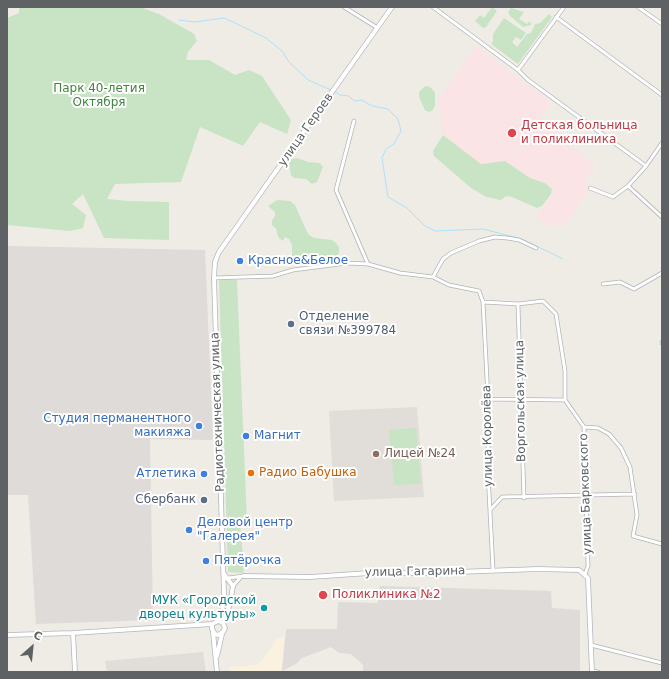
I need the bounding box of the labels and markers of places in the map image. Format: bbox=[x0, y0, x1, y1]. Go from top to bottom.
place label: Детская больница и поликлиника bbox=[521, 119, 638, 147]
marker: Детская больница и поликлиника bbox=[506, 127, 518, 139]
place label: Красное&Белое bbox=[248, 254, 348, 268]
marker: Красное&Белое bbox=[235, 256, 245, 266]
place label: Отделение связи №399784 bbox=[299, 310, 396, 338]
marker: Отделение связи №399784 bbox=[286, 319, 296, 329]
place label: Студия перманентного макияжа bbox=[43, 412, 191, 440]
marker: Студия перманентного макияжа bbox=[194, 421, 204, 431]
place label: Магнит bbox=[254, 429, 301, 443]
marker: Магнит bbox=[241, 431, 251, 441]
place label: Лицей №24 bbox=[384, 447, 456, 461]
marker: Лицей №24 bbox=[371, 449, 381, 459]
place label: Радио Бабушка bbox=[259, 466, 357, 480]
place label: Атлетика bbox=[136, 467, 196, 481]
marker: Радио Бабушка bbox=[246, 468, 256, 478]
marker: Атлетика bbox=[199, 469, 209, 479]
place label: Сбербанк bbox=[135, 493, 196, 507]
marker: Сбербанк bbox=[199, 495, 209, 505]
place label: Деловой центр "Галерея" bbox=[197, 516, 293, 544]
marker: Деловой центр "Галерея" bbox=[184, 525, 194, 535]
place label: Пятёрочка bbox=[214, 554, 281, 568]
marker: Пятёрочка bbox=[201, 556, 211, 566]
place label: Поликлиника №2 bbox=[332, 588, 441, 602]
marker: Поликлиника №2 bbox=[317, 589, 329, 601]
place label: МУК «Городской дворец культуры» bbox=[139, 594, 256, 622]
marker: МУК «Городской дворец культуры» bbox=[259, 603, 269, 613]

